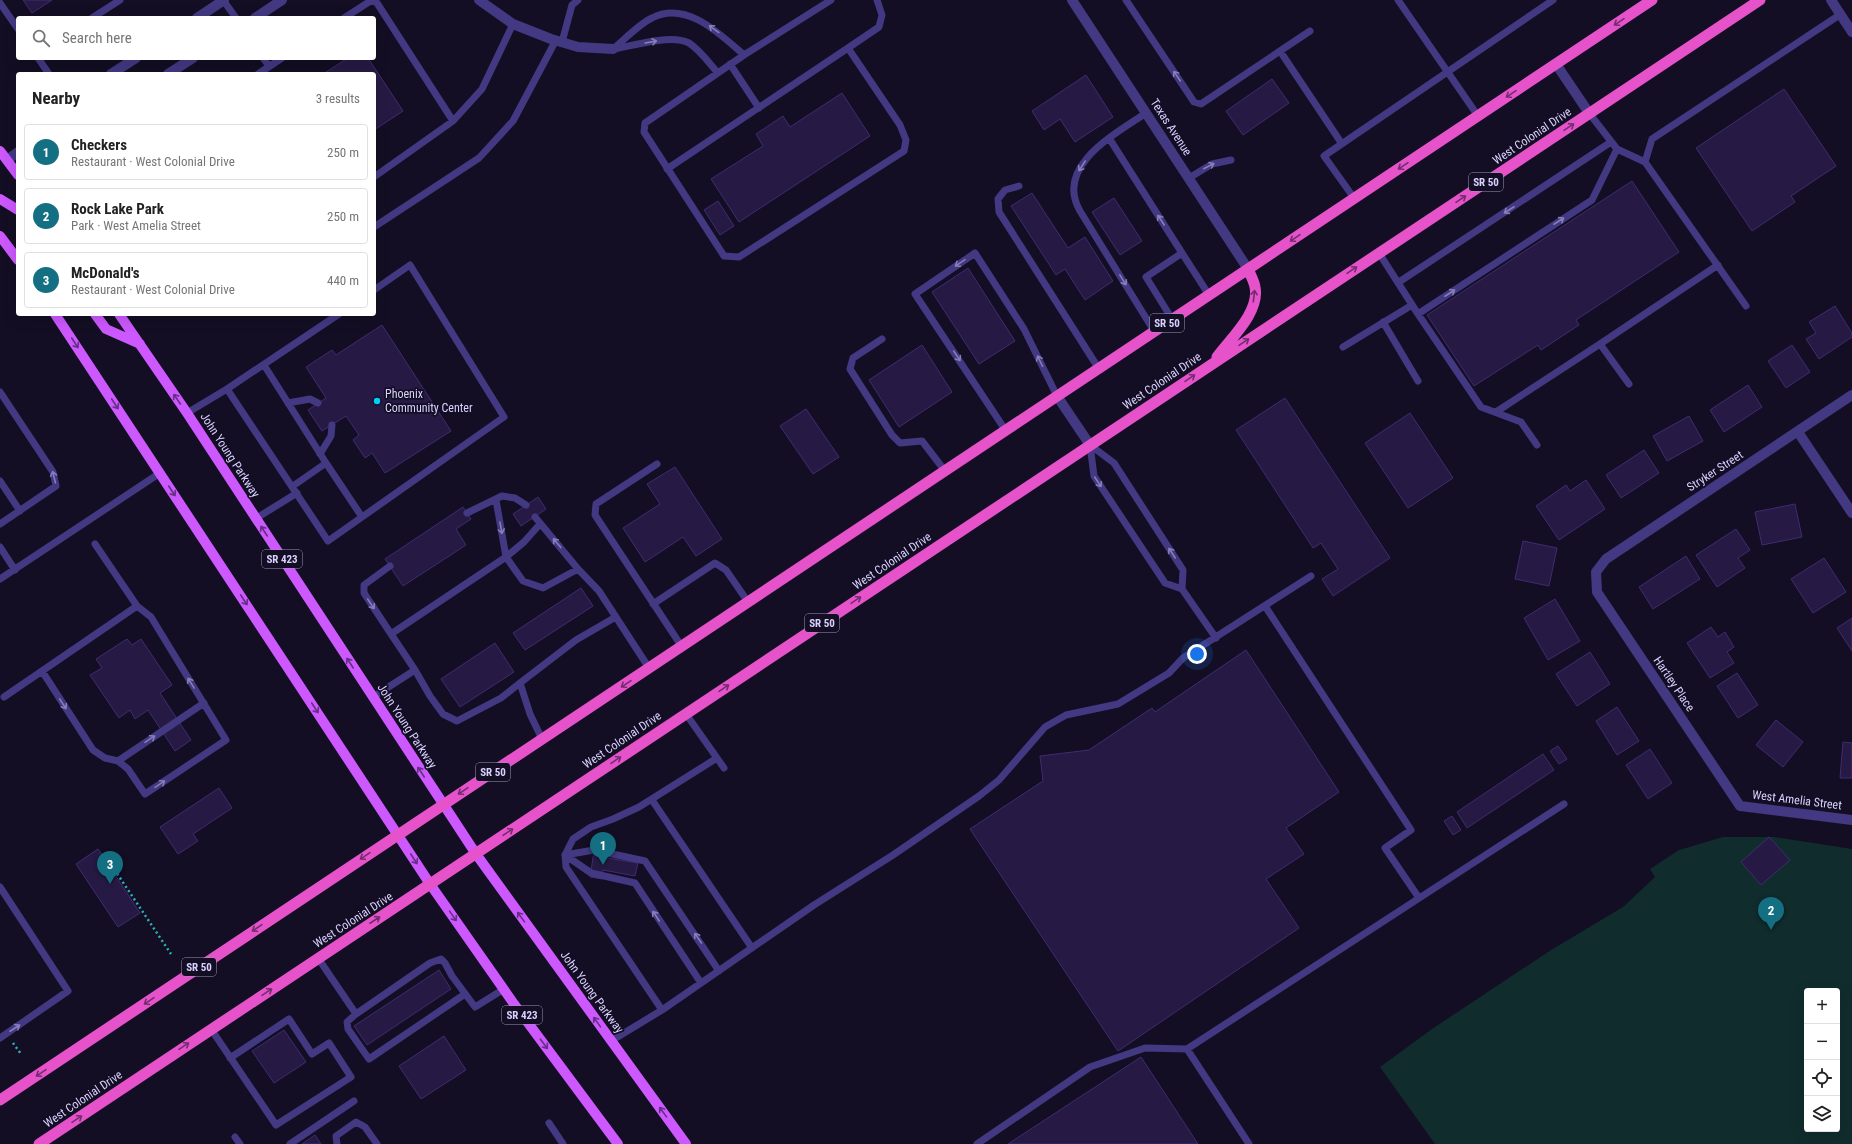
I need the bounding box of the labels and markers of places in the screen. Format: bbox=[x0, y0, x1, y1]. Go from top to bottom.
place label: Phoenix Community Center bbox=[385, 387, 473, 415]
marker: Phoenix Community Center bbox=[372, 396, 382, 406]
pin: 1 bbox=[590, 832, 616, 865]
pin: 3 bbox=[97, 851, 123, 884]
pin: 2 bbox=[1758, 897, 1784, 930]

